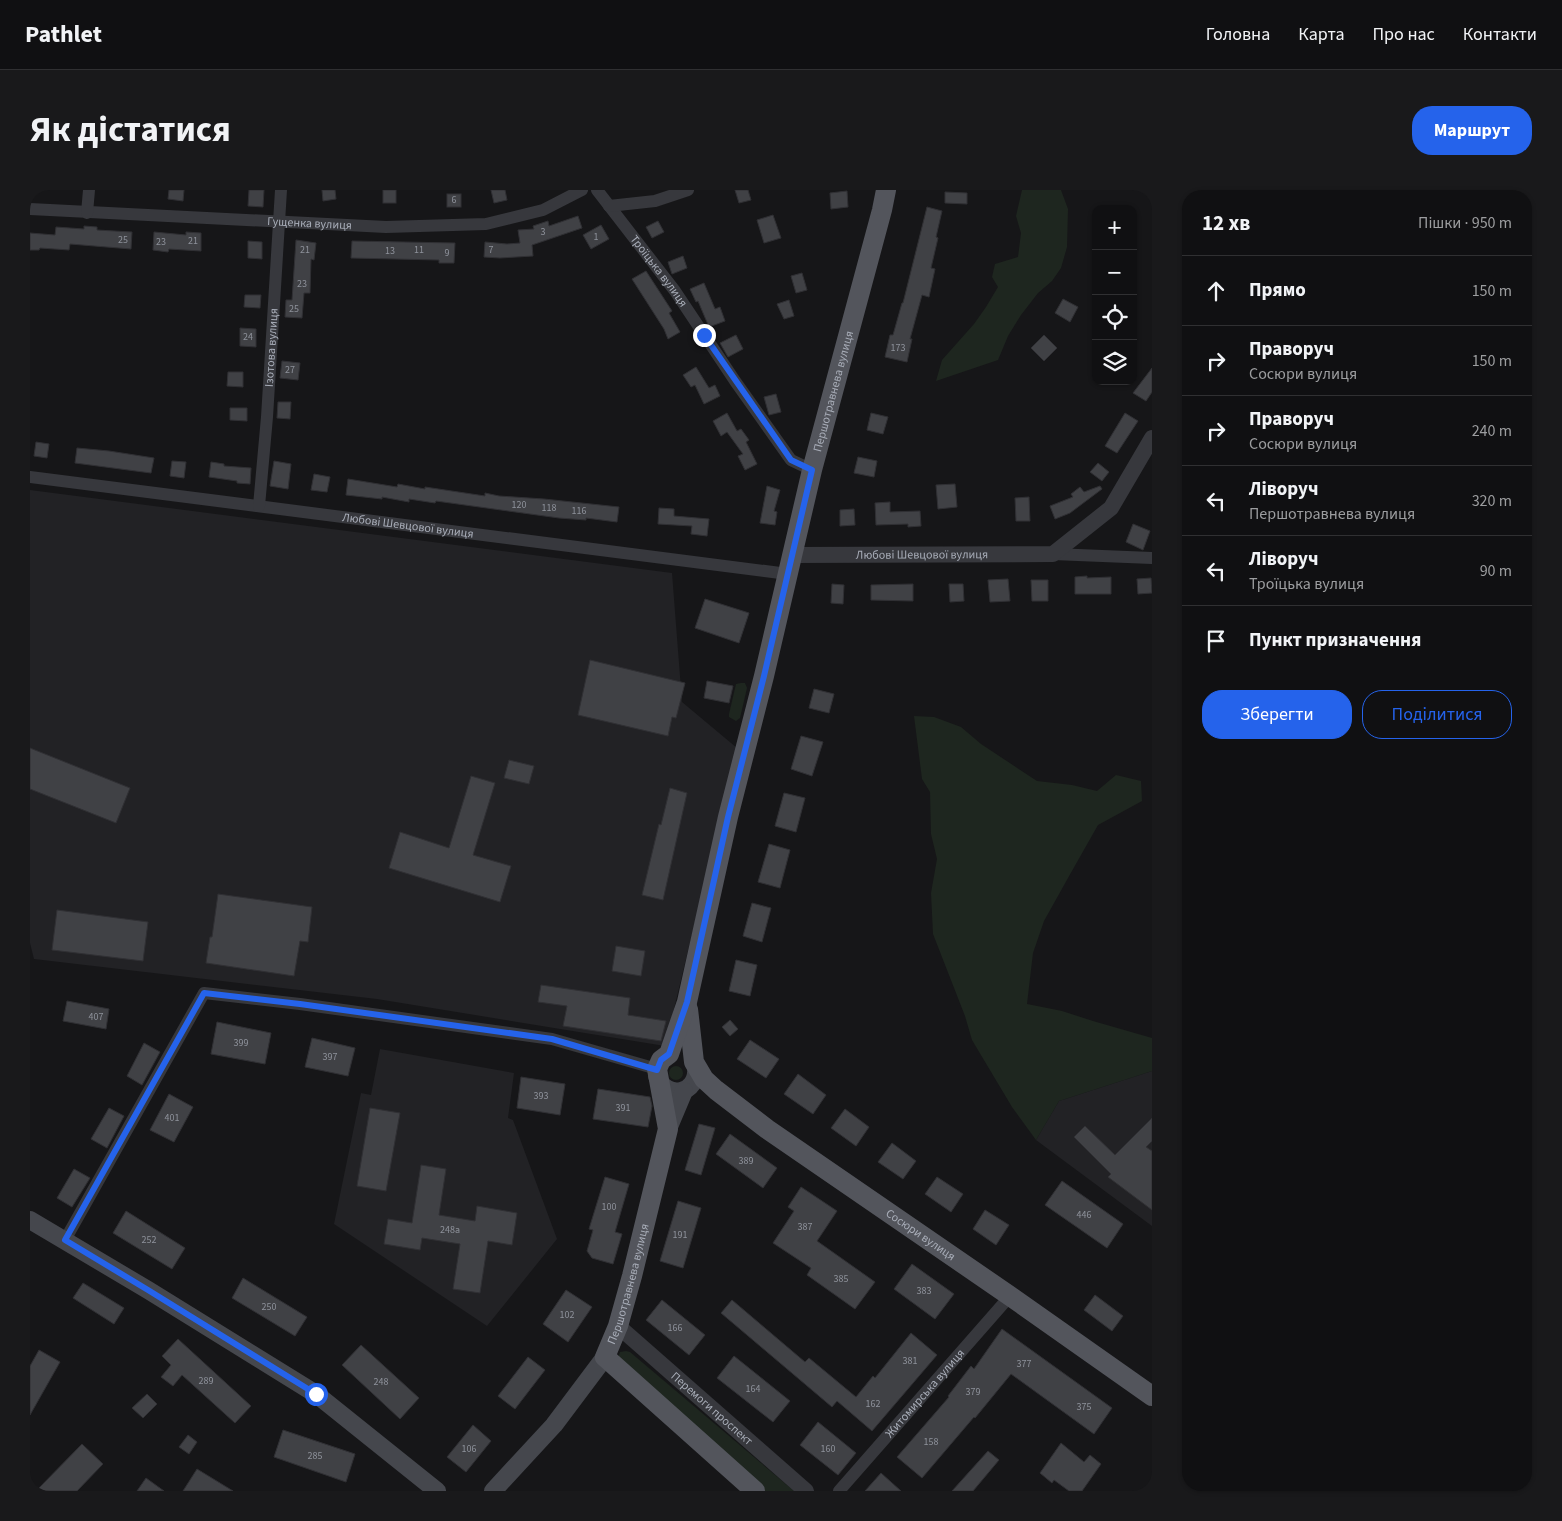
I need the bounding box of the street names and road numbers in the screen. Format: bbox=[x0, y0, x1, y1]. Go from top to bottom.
street label: Гущенка вулиця bbox=[267, 213, 352, 234]
street label: Троїцька вулиця bbox=[626, 231, 692, 310]
street label: Ізотова вулиця bbox=[260, 308, 282, 387]
street label: Першотравнева вулиця bbox=[809, 329, 858, 454]
street label: Любові Шевцової вулиця bbox=[341, 509, 475, 542]
street label: Любові Шевцової вулиця bbox=[856, 546, 988, 563]
street label: Сосюри вулиця bbox=[882, 1205, 959, 1265]
street label: Першотравнева вулиця bbox=[603, 1222, 653, 1347]
street label: Житомирська вулиця bbox=[881, 1345, 968, 1441]
street label: Перемоги проспект bbox=[667, 1368, 757, 1449]

